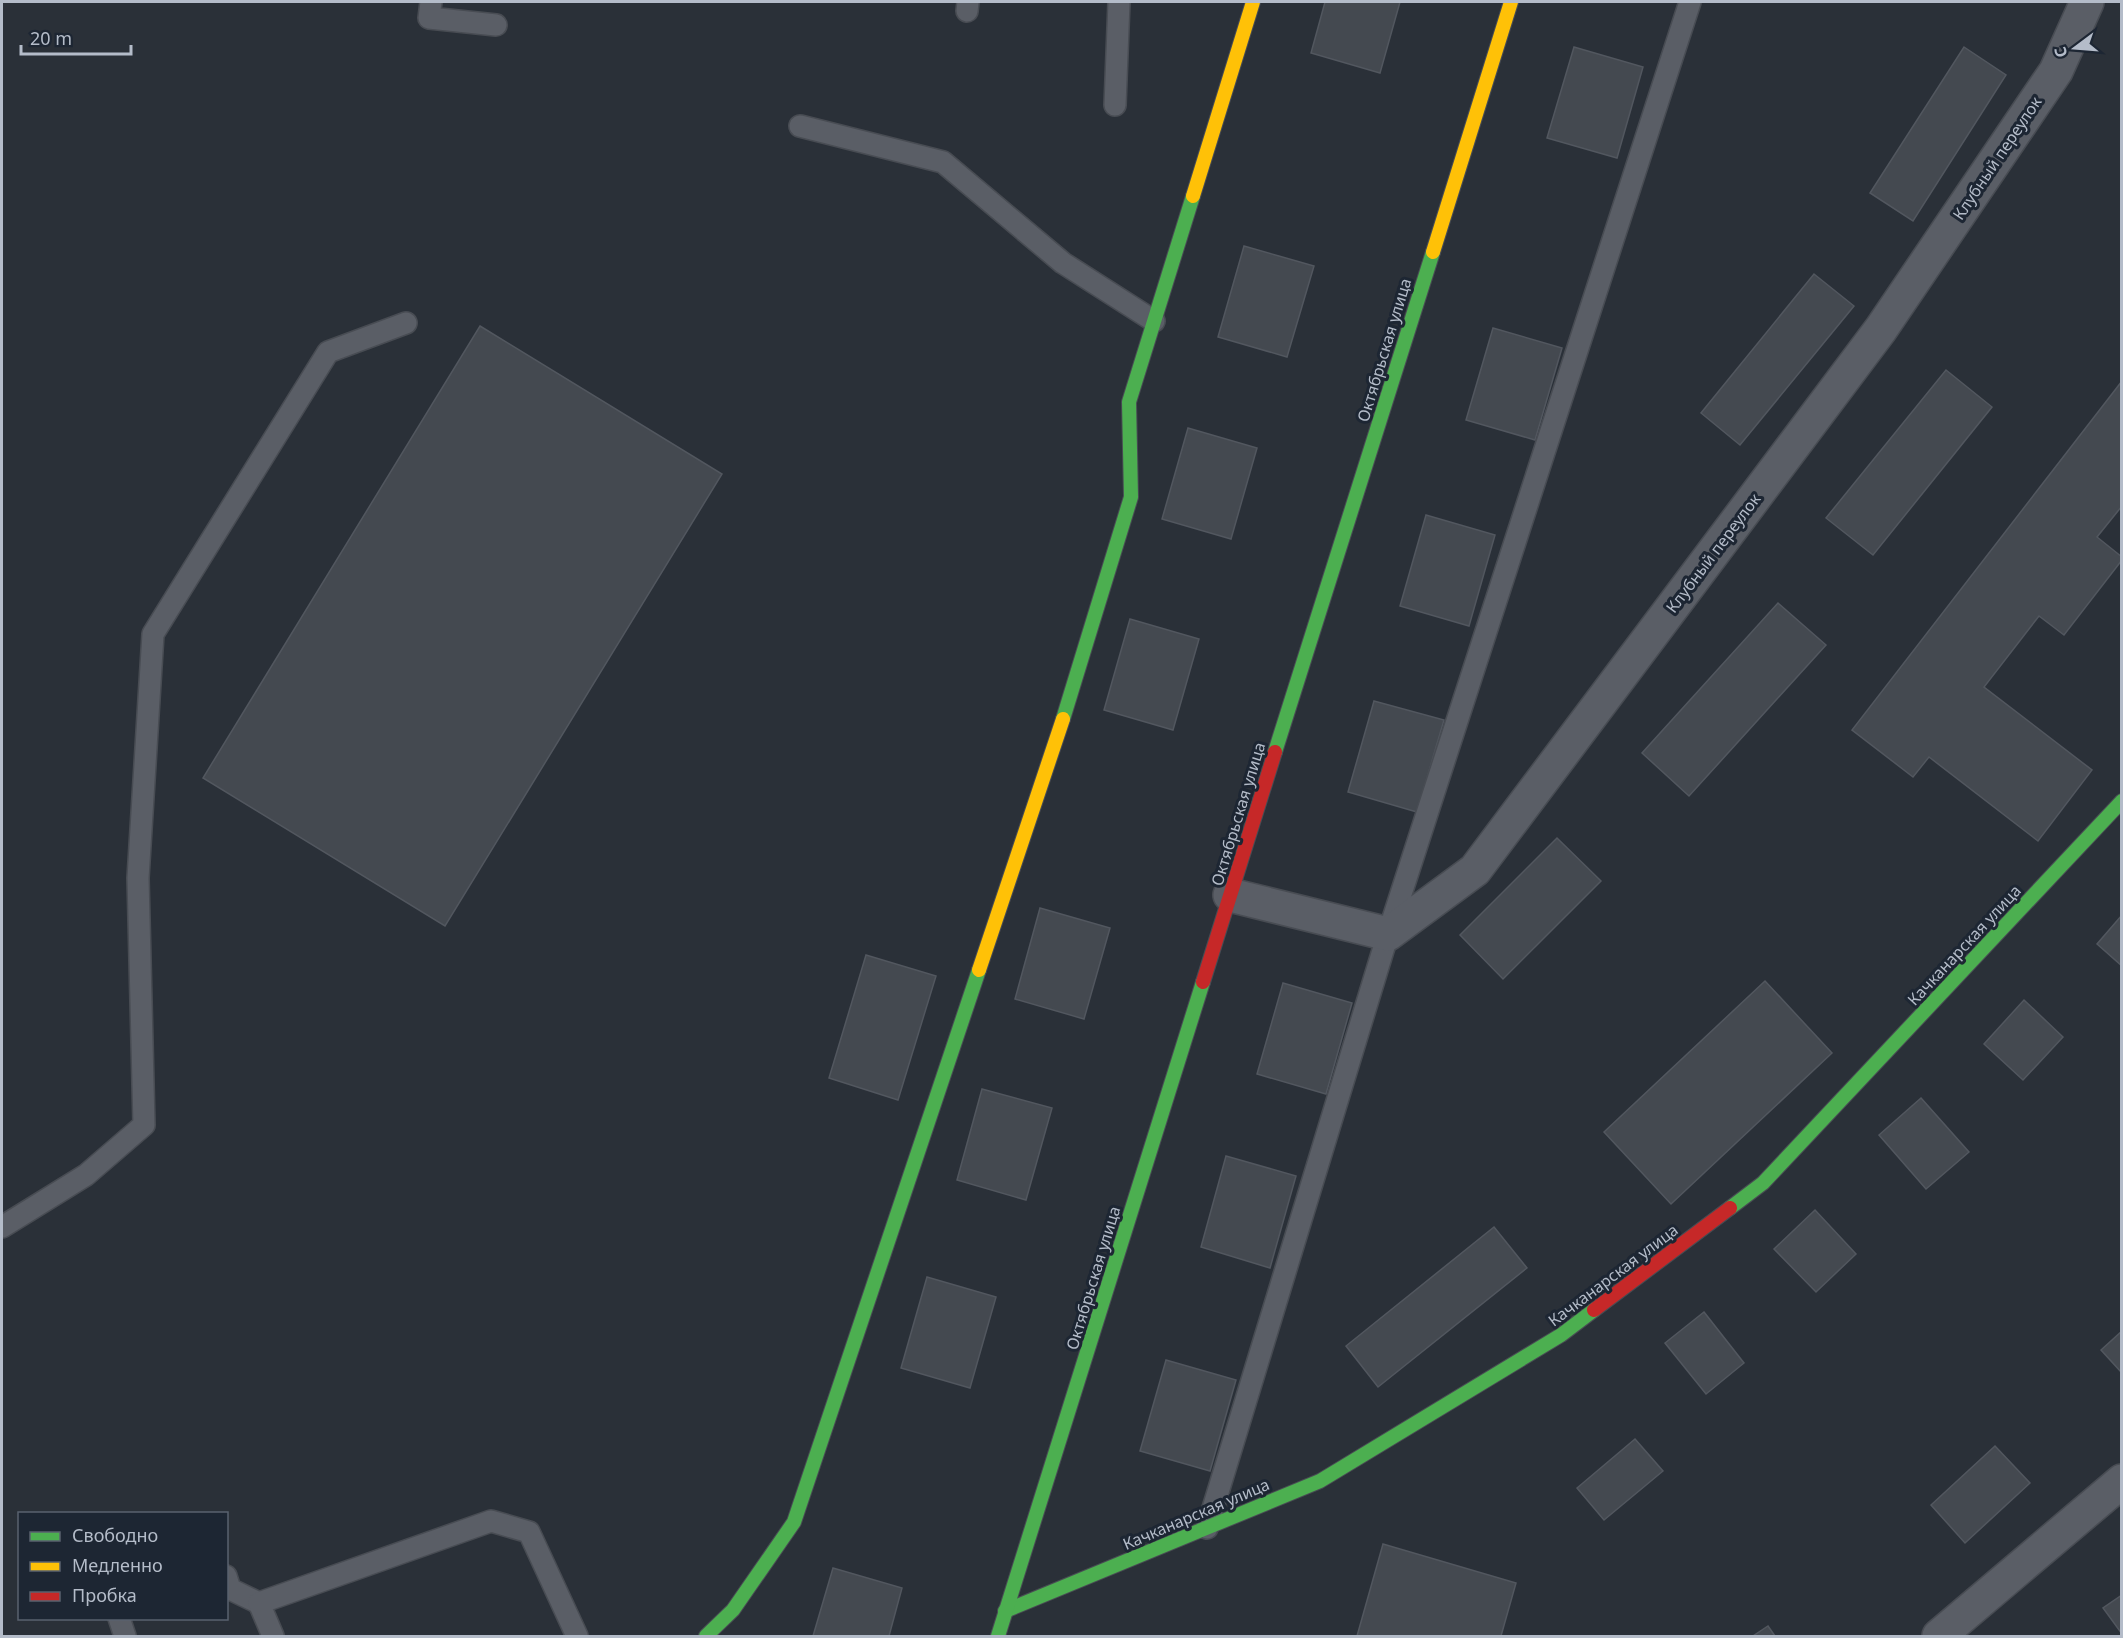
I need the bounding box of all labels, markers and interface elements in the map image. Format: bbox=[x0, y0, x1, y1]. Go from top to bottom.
scale bar bbox=[21, 18, 130, 56]
north arrow bbox=[2045, 18, 2105, 78]
text: 20 m bbox=[30, 26, 72, 50]
text: С bbox=[2049, 44, 2073, 60]
street label: Клубный переулок bbox=[1947, 92, 2047, 224]
street label: Октябрьская улица bbox=[1352, 276, 1416, 424]
street label: Клубный переулок bbox=[1661, 488, 1766, 617]
street label: Октябрьская улица bbox=[1206, 740, 1270, 888]
street label: Качканарская улица bbox=[1902, 880, 2026, 1010]
street label: Октябрьская улица bbox=[1061, 1204, 1125, 1352]
street label: Качканарская улица bbox=[1544, 1219, 1682, 1331]
street label: Качканарская улица bbox=[1119, 1473, 1273, 1555]
legend bbox=[18, 1512, 228, 1620]
text: Свободно bbox=[72, 1523, 158, 1547]
text: Медленно bbox=[72, 1553, 163, 1577]
text: Пробка bbox=[72, 1583, 137, 1607]

